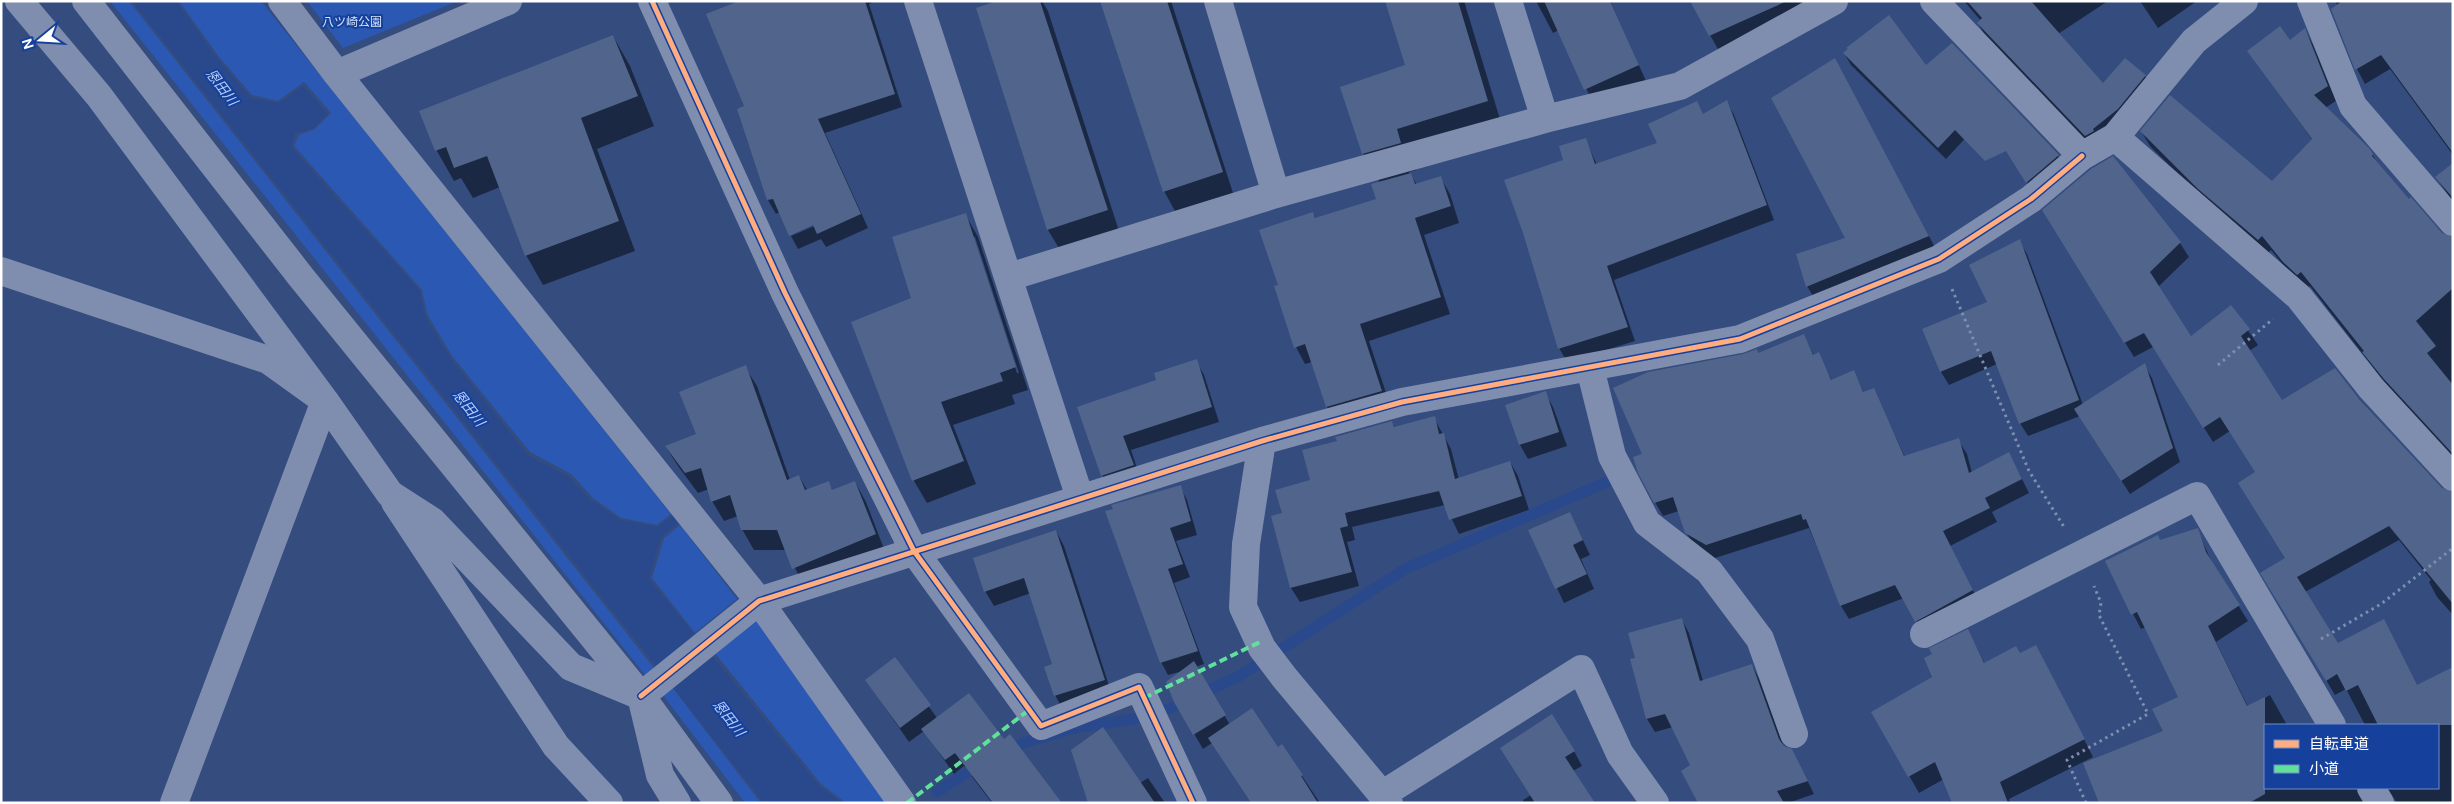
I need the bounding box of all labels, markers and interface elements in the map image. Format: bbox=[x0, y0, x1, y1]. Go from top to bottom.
park label: 八ツ崎公園 bbox=[322, 14, 382, 30]
north arrow bbox=[15, 15, 65, 65]
text: N bbox=[17, 36, 38, 52]
water label: 恩田川 bbox=[202, 65, 243, 111]
water label: 恩田川 bbox=[449, 386, 490, 432]
water label: 恩田川 bbox=[709, 696, 750, 742]
legend bbox=[2264, 724, 2439, 789]
text: 自転車道 bbox=[2309, 734, 2369, 754]
text: 小道 bbox=[2309, 759, 2339, 779]

